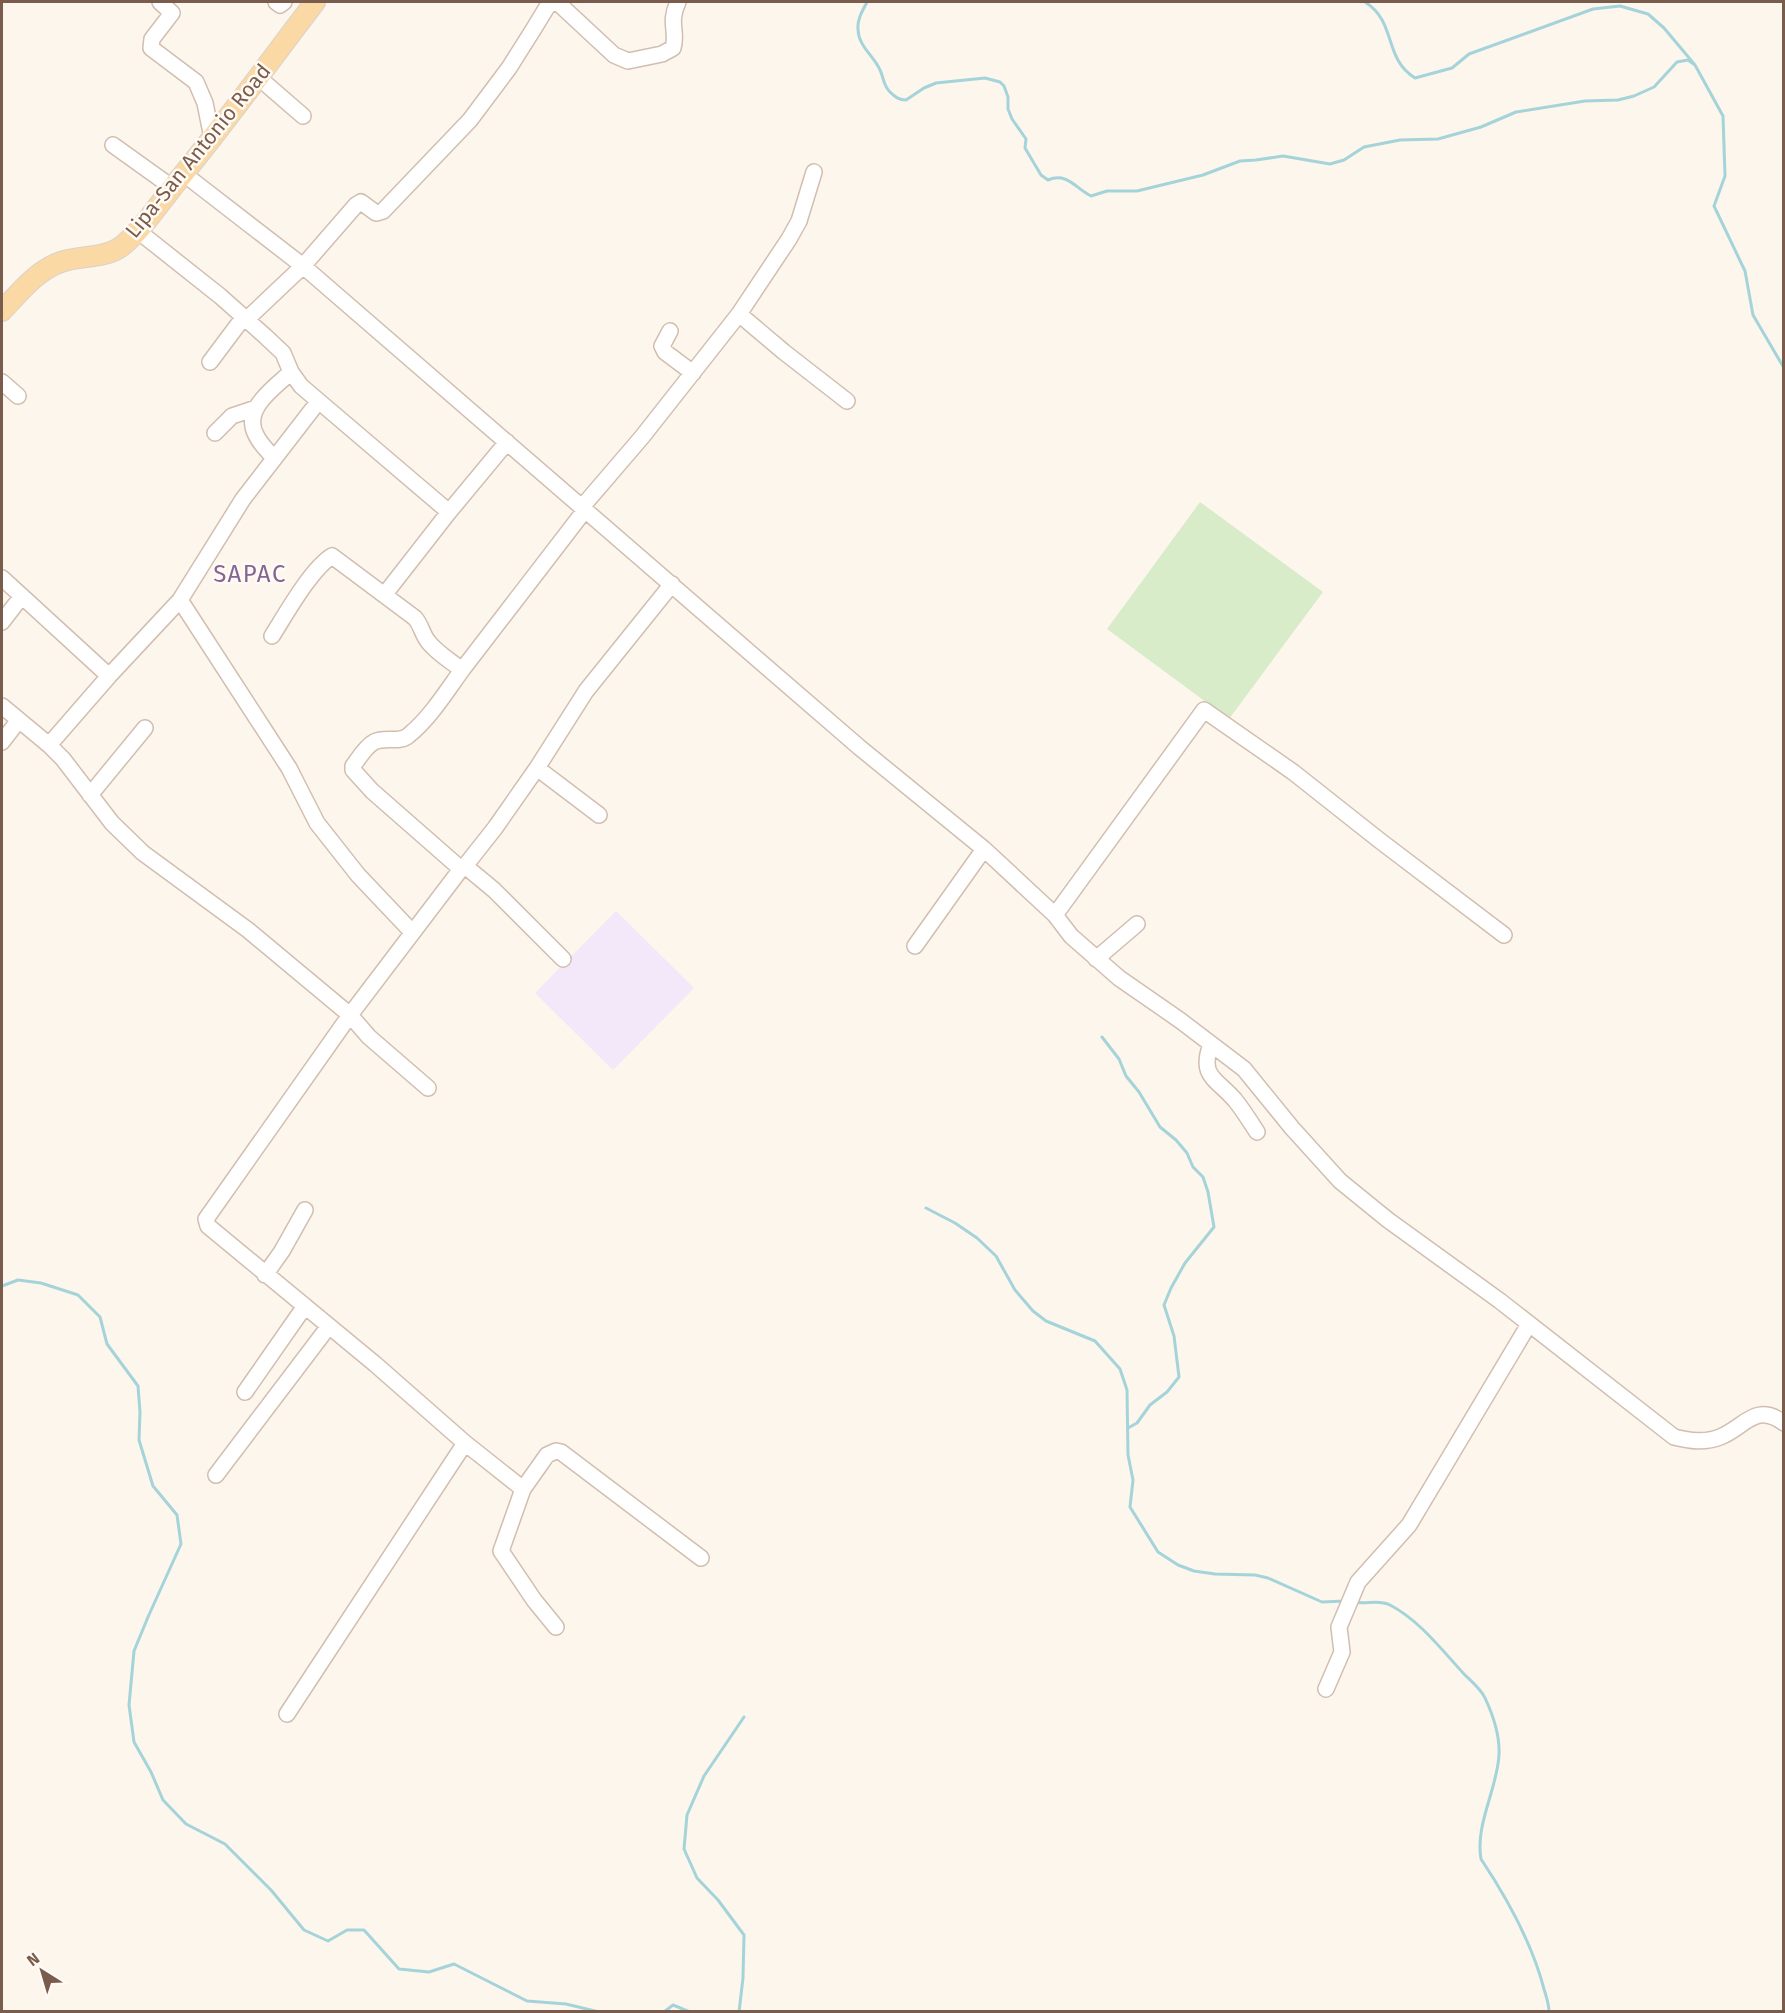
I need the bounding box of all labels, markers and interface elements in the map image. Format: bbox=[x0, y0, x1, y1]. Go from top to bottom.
street label: Lipa-San Antonio Road bbox=[120, 59, 276, 243]
district label: SAPAC bbox=[213, 560, 287, 588]
north arrow bbox=[12, 1941, 72, 2001]
text: N bbox=[23, 1949, 43, 1970]

